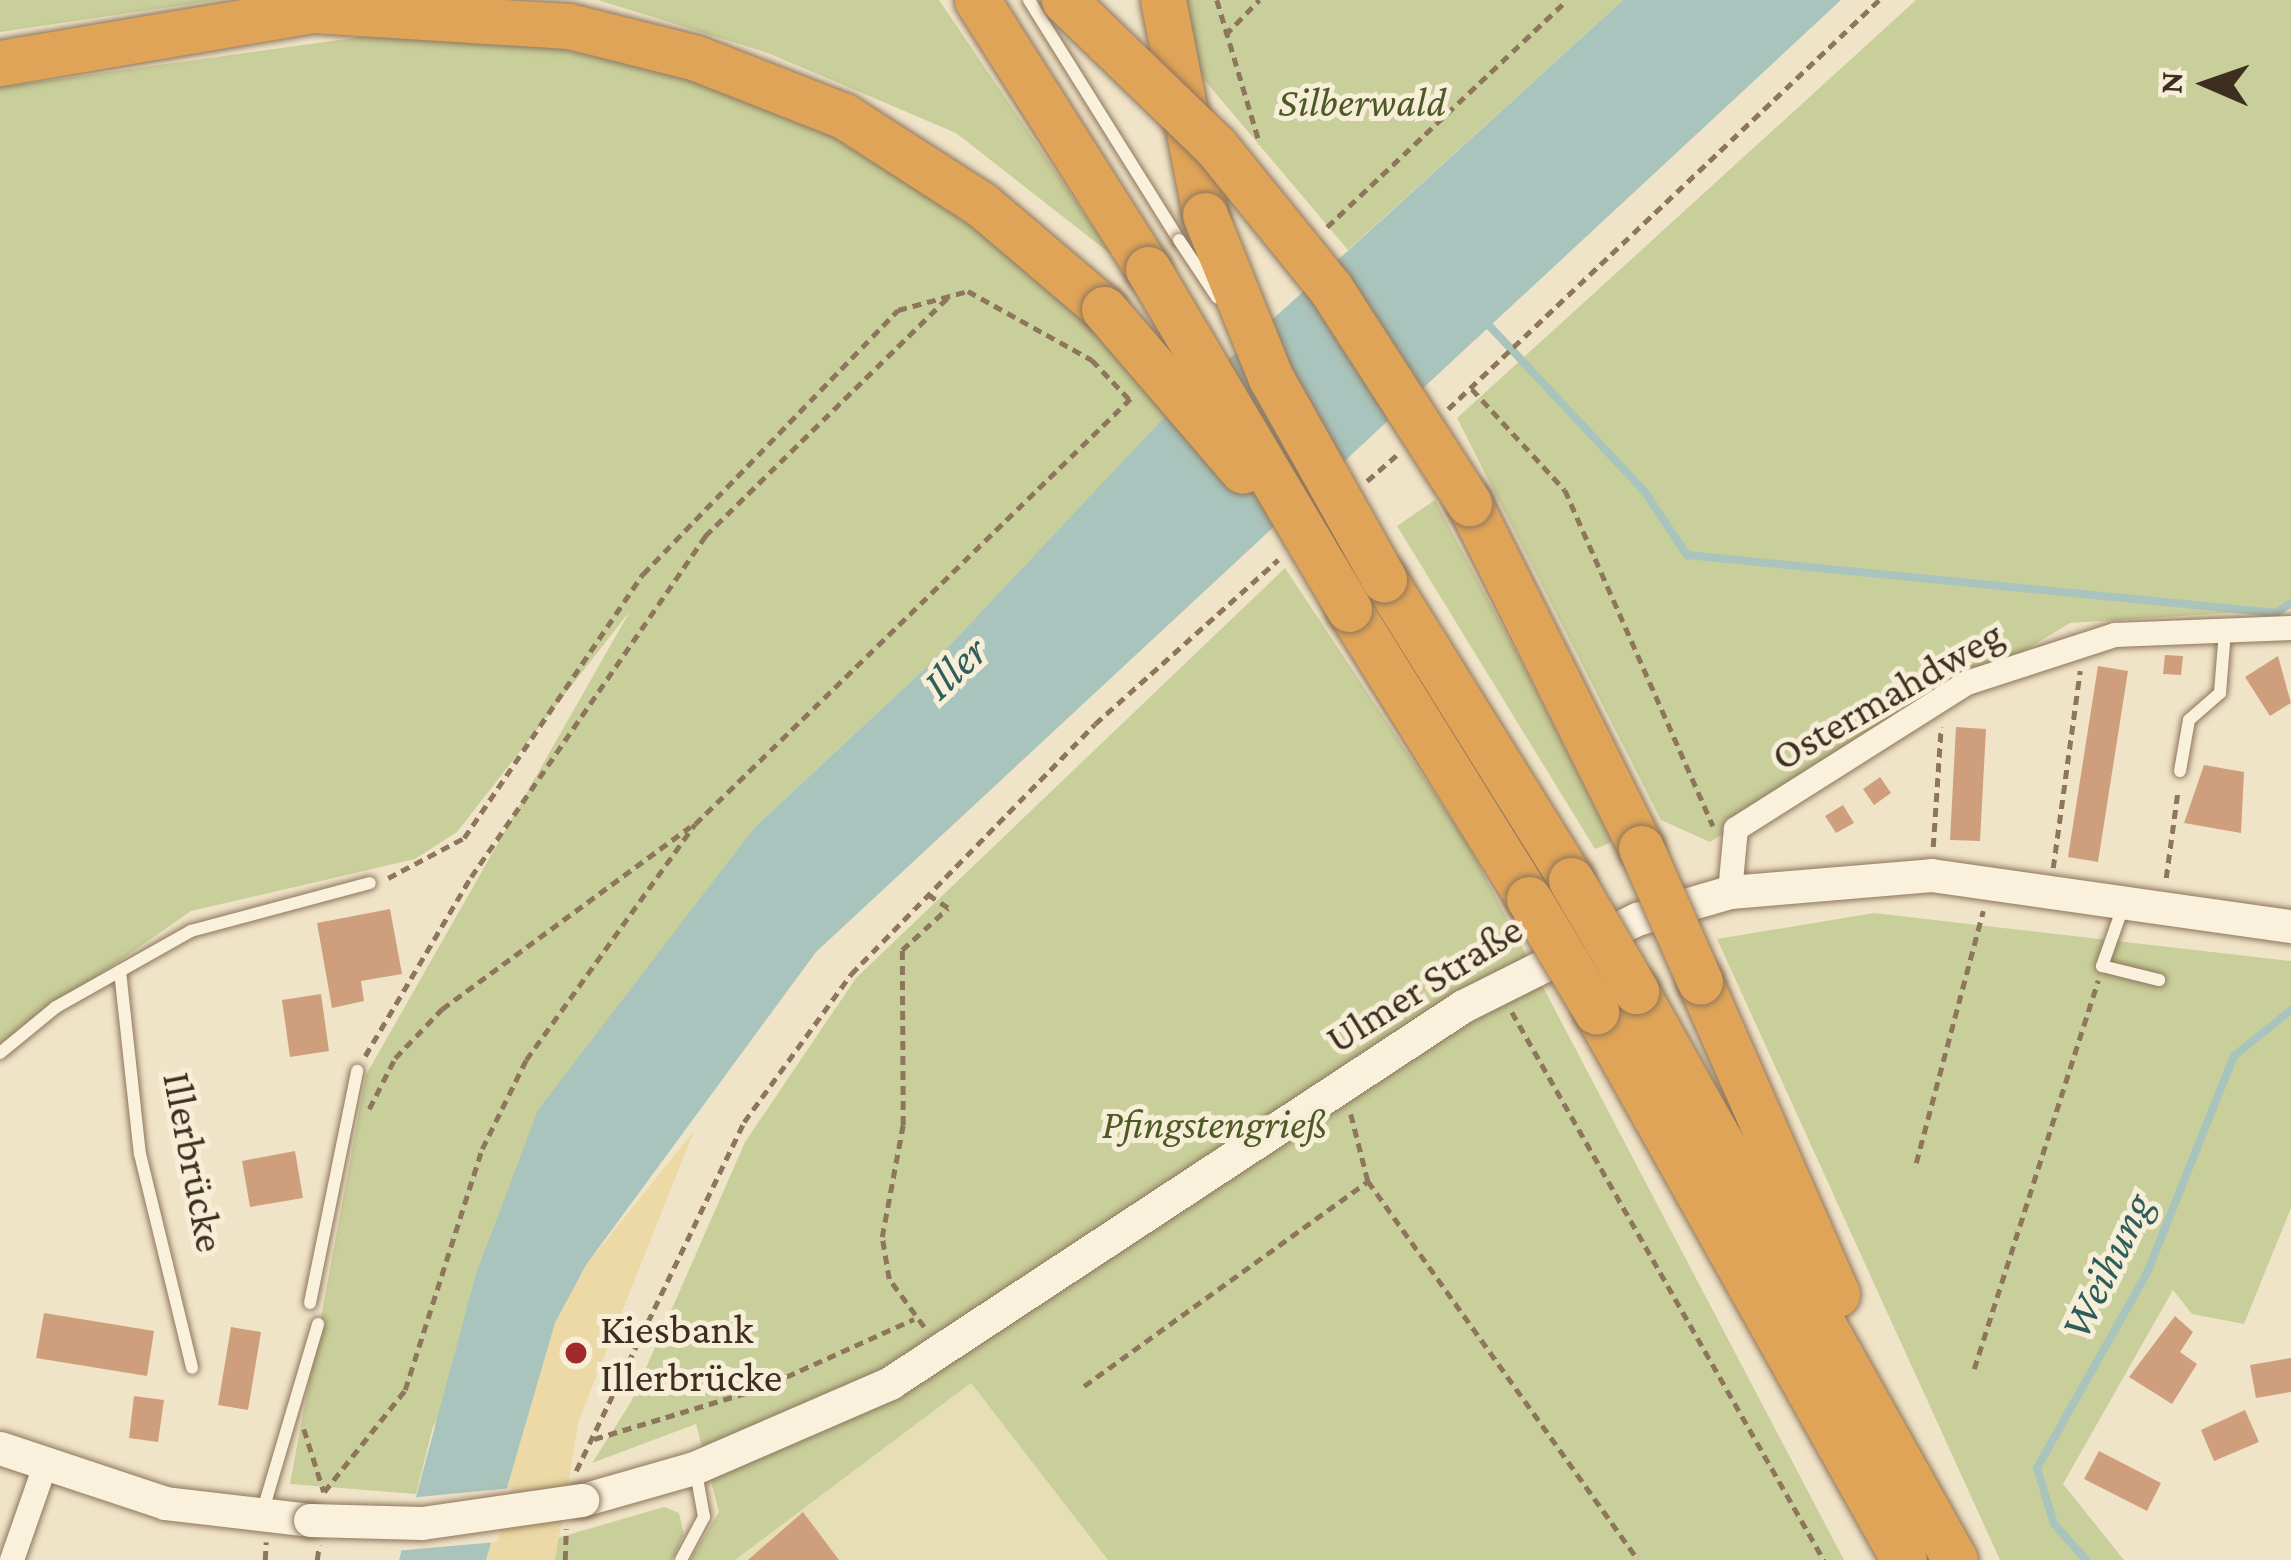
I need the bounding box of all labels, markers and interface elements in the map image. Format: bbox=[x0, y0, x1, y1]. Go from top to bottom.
north arrow bbox=[2147, 24, 2267, 144]
text: N bbox=[2152, 71, 2189, 95]
park label: Silberwald bbox=[1278, 77, 1446, 127]
street label: Ostermahdweg bbox=[1762, 608, 2012, 782]
water label: Iller bbox=[912, 625, 998, 711]
street label: Ulmer Straße bbox=[1316, 904, 1532, 1064]
street label: Illerbrücke bbox=[152, 1068, 236, 1256]
park label: Pfingstengrieß bbox=[1102, 1099, 1326, 1149]
water label: Weihung bbox=[2049, 1184, 2165, 1348]
place label: Kiesbank Illerbrücke bbox=[600, 1304, 782, 1402]
marker: Kiesbank Illerbrücke bbox=[563, 1340, 589, 1366]

